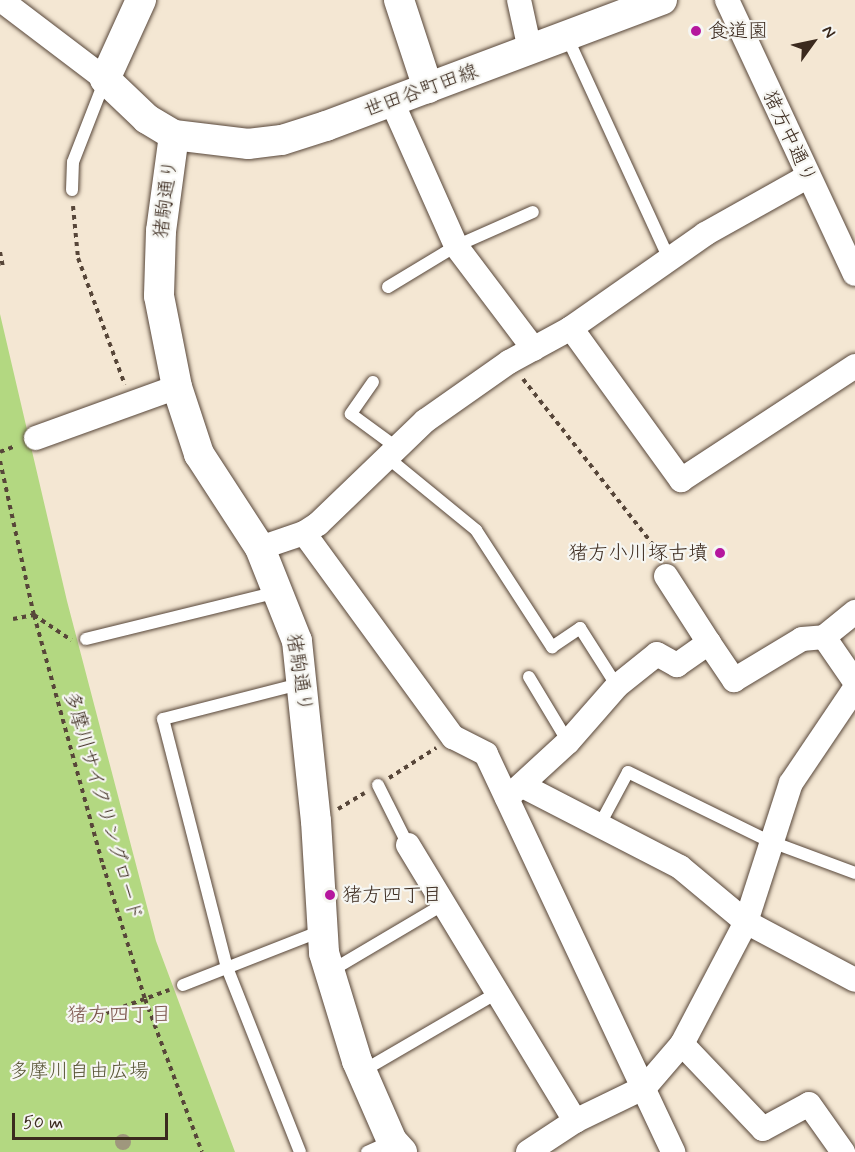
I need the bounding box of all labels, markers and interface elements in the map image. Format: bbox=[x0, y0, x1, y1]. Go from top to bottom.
north arrow bbox=[783, 12, 843, 72]
place label: 食道園 bbox=[708, 19, 768, 43]
text: N bbox=[817, 22, 840, 42]
marker: 食道園 bbox=[689, 24, 703, 38]
street label: 世田谷町田線 bbox=[361, 59, 481, 123]
street label: 猪方中通り bbox=[757, 87, 821, 187]
street label: 猪駒通り bbox=[149, 158, 183, 240]
place label: 猪方小川塚古墳 bbox=[568, 541, 708, 565]
marker: 猪方小川塚古墳 bbox=[713, 546, 727, 560]
street label: 猪駒通り bbox=[281, 632, 317, 714]
street label: 多摩川サイクリングロード bbox=[58, 687, 148, 925]
place label: 猪方四丁目 bbox=[342, 883, 442, 907]
marker: 猪方四丁目 bbox=[323, 888, 337, 902]
district label: 猪方四丁目 bbox=[67, 1002, 171, 1028]
park label: 多摩川自由広場 bbox=[9, 1059, 149, 1083]
scale bar bbox=[15, 1101, 171, 1139]
text: 50 m bbox=[23, 1111, 63, 1135]

